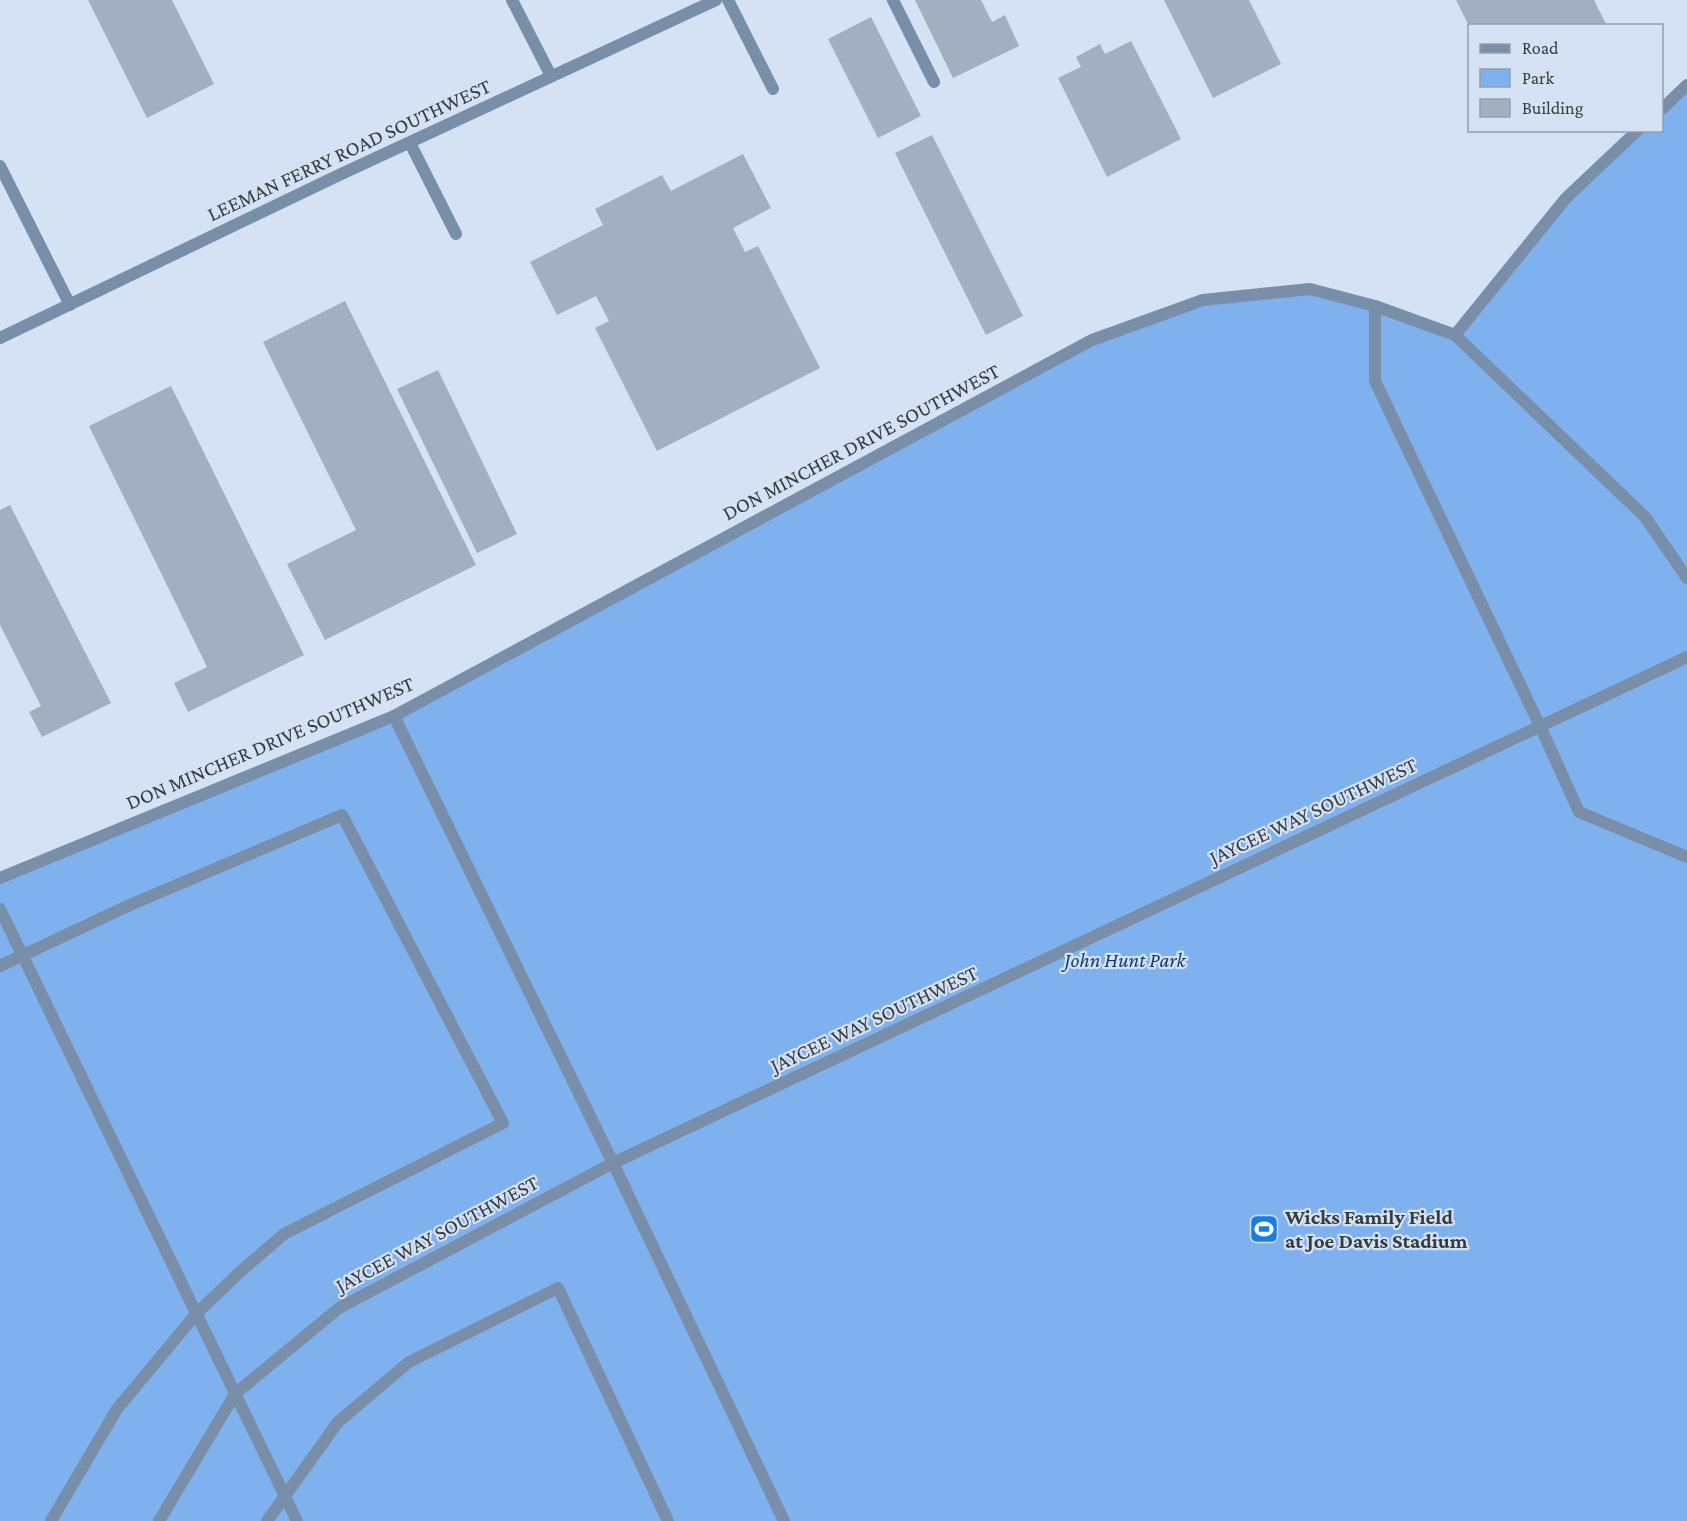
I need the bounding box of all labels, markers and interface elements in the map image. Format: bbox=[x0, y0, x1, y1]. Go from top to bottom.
legend bbox=[1468, 24, 1663, 132]
text: Road bbox=[1522, 38, 1559, 58]
text: Park bbox=[1522, 68, 1554, 88]
street label: LEEMAN FERRY ROAD SOUTHWEST bbox=[204, 73, 495, 226]
text: Building bbox=[1522, 98, 1584, 118]
street label: DON MINCHER DRIVE SOUTHWEST bbox=[718, 358, 1004, 525]
street label: DON MINCHER DRIVE SOUTHWEST bbox=[122, 671, 418, 815]
street label: JAYCEE WAY SOUTHWEST bbox=[1204, 752, 1421, 871]
park label: John Hunt Park bbox=[1060, 948, 1186, 972]
street label: JAYCEE WAY SOUTHWEST bbox=[765, 960, 982, 1079]
street label: JAYCEE WAY SOUTHWEST bbox=[330, 1170, 543, 1299]
place label: Wicks Family Field at Joe Davis Stadium bbox=[1284, 1205, 1468, 1253]
sports icon: Wicks Family Field at Joe Davis Stadium bbox=[1248, 1213, 1280, 1245]

